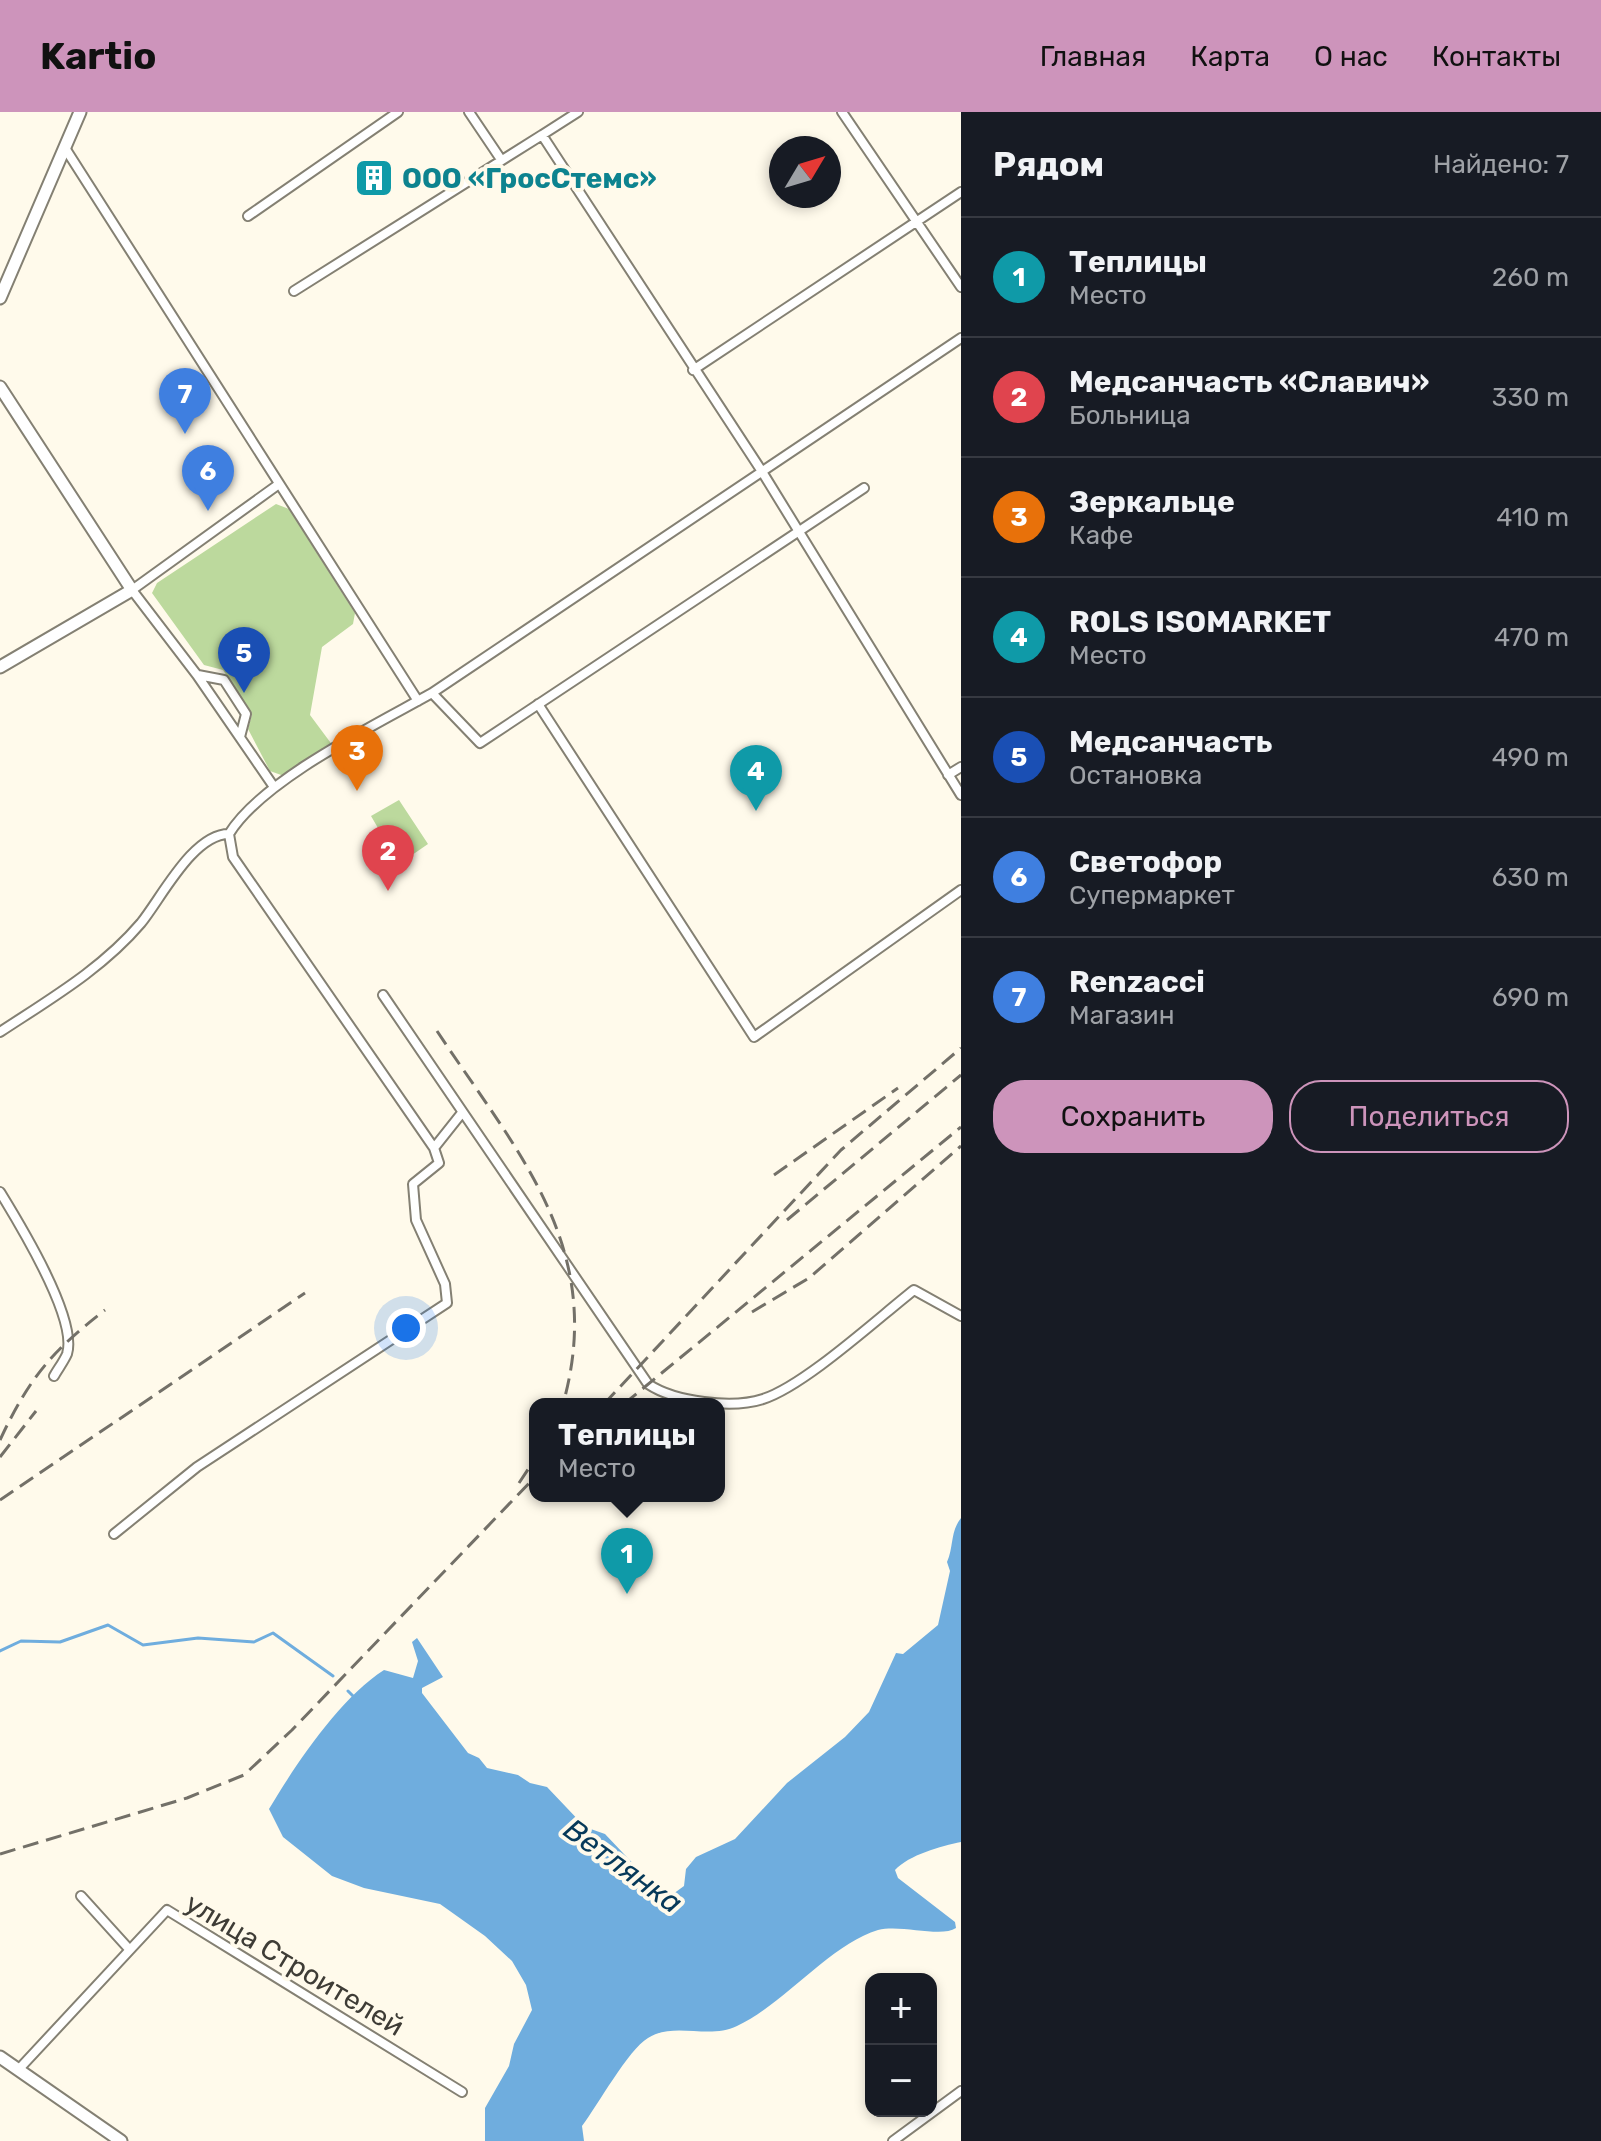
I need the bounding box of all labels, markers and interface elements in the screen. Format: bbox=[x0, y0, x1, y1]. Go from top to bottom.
text: Kartio bbox=[40, 33, 156, 79]
text: Главная bbox=[1040, 40, 1146, 73]
text: Карта bbox=[1190, 40, 1270, 73]
text: О нас bbox=[1314, 40, 1388, 73]
text: Контакты bbox=[1432, 40, 1561, 73]
north arrow bbox=[769, 136, 841, 208]
text: Рядом bbox=[993, 144, 1104, 185]
text: Найдено: 7 bbox=[1433, 149, 1569, 180]
building icon: ООО «ГросСтемс» bbox=[353, 157, 395, 199]
place label: ООО «ГросСтемс» bbox=[402, 162, 657, 195]
text: Теплицы bbox=[1069, 244, 1207, 280]
text: 1 bbox=[1013, 262, 1025, 293]
text: 260 m bbox=[1492, 262, 1569, 293]
text: Место bbox=[1069, 280, 1147, 311]
text: Медсанчасть «Славич» bbox=[1069, 364, 1429, 400]
pin: 7 bbox=[159, 368, 211, 434]
text: 2 bbox=[1011, 382, 1027, 413]
text: 330 m bbox=[1492, 382, 1569, 413]
text: Больница bbox=[1069, 400, 1191, 431]
pin: 6 bbox=[182, 445, 234, 511]
text: Зеркальце bbox=[1069, 484, 1235, 520]
text: 3 bbox=[1010, 502, 1028, 533]
text: 410 m bbox=[1496, 502, 1569, 533]
text: Кафе bbox=[1069, 520, 1133, 551]
text: ROLS ISOMARKET bbox=[1069, 604, 1331, 640]
text: 4 bbox=[1010, 622, 1028, 653]
text: 470 m bbox=[1494, 622, 1569, 653]
pin: 5 bbox=[218, 627, 270, 693]
text: Место bbox=[1069, 640, 1147, 671]
text: Медсанчасть bbox=[1069, 724, 1273, 760]
pin: 3 bbox=[331, 725, 383, 791]
text: 5 bbox=[1011, 742, 1027, 773]
text: 490 m bbox=[1492, 742, 1569, 773]
pin: 4 bbox=[730, 745, 782, 811]
text: Остановка bbox=[1069, 760, 1202, 791]
pin: 2 bbox=[362, 825, 414, 891]
text: Светофор bbox=[1069, 844, 1222, 880]
text: 6 bbox=[1011, 862, 1027, 893]
text: 630 m bbox=[1492, 862, 1569, 893]
text: Супермаркет bbox=[1069, 880, 1235, 911]
text: Renzacci bbox=[1069, 964, 1205, 1000]
text: 7 bbox=[1012, 982, 1026, 1013]
text: 690 m bbox=[1492, 982, 1569, 1013]
text: Магазин bbox=[1069, 1000, 1175, 1031]
button: Сохранить bbox=[993, 1080, 1273, 1153]
button: Поделиться bbox=[1289, 1080, 1569, 1153]
your location bbox=[386, 1308, 426, 1348]
popup bbox=[529, 1398, 725, 1502]
text: Теплицы bbox=[558, 1417, 696, 1453]
text: Место bbox=[558, 1453, 636, 1484]
pin: 1 bbox=[601, 1528, 653, 1594]
water label: Ветлянка bbox=[557, 1811, 689, 1921]
street label: улица Строителей bbox=[180, 1886, 410, 2043]
map controls bbox=[865, 1973, 937, 2117]
button: + bbox=[865, 1973, 937, 2045]
button: − bbox=[865, 2045, 937, 2117]

